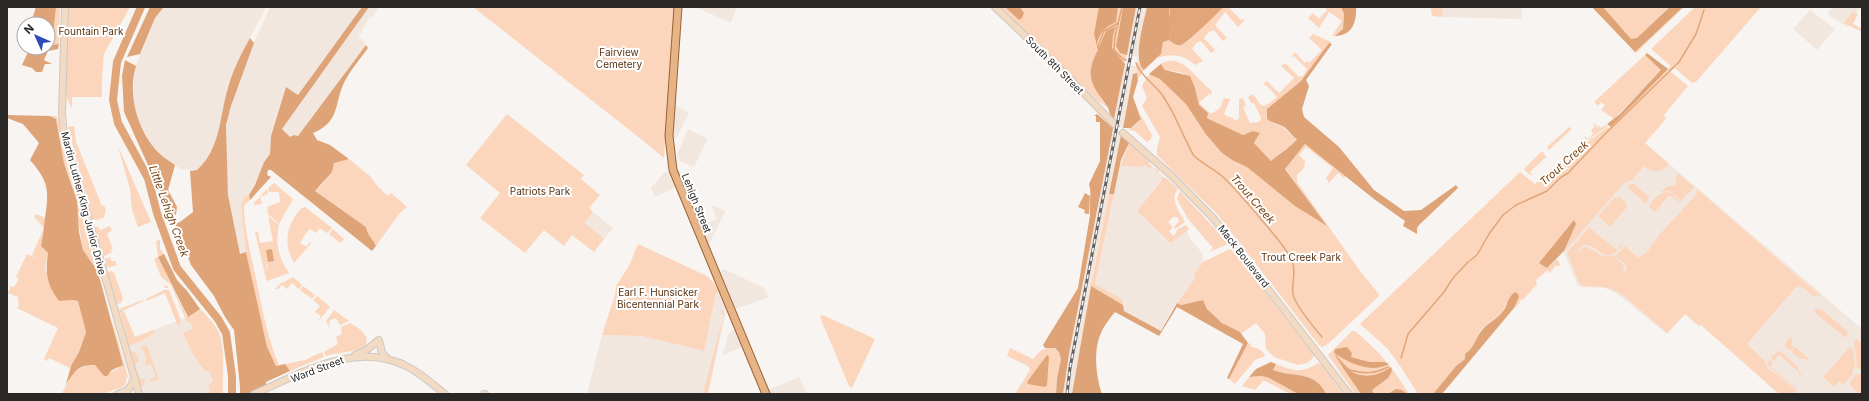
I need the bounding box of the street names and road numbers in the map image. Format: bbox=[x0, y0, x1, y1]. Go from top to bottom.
street label: South 8th Street bbox=[1024, 34, 1087, 97]
street label: Martin Luther King Junior Drive bbox=[59, 130, 109, 276]
street label: Lehigh Street bbox=[680, 172, 715, 235]
street label: Mack Boulevard bbox=[1216, 222, 1272, 290]
street label: Ward Street bbox=[289, 353, 346, 385]

